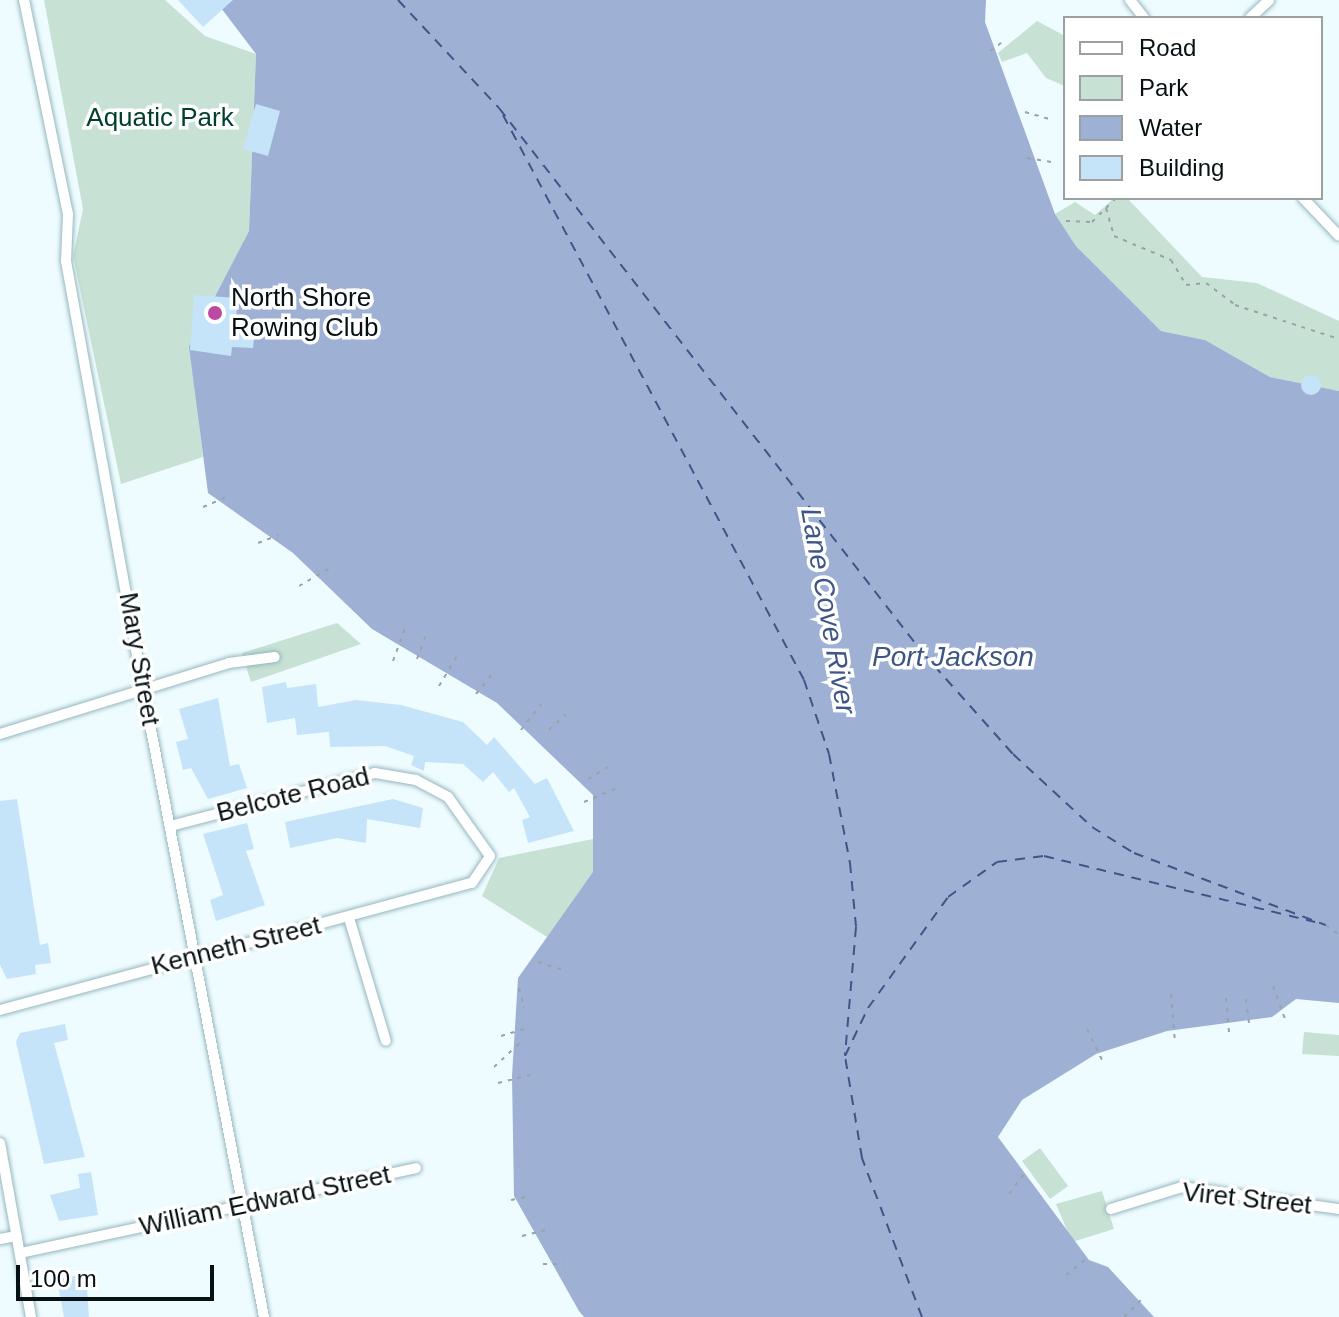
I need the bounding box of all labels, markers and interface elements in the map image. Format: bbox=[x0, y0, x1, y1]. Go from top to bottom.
legend bbox=[1063, 16, 1323, 200]
text: Road bbox=[1139, 34, 1196, 61]
text: Park bbox=[1139, 74, 1188, 101]
park label: Aquatic Park bbox=[86, 102, 234, 134]
text: Water bbox=[1139, 114, 1202, 141]
text: Building bbox=[1139, 154, 1224, 181]
place label: North Shore Rowing Club bbox=[231, 282, 378, 344]
marker: North Shore Rowing Club bbox=[206, 304, 224, 322]
water label: Lane Cove River bbox=[793, 505, 863, 717]
street label: Mary Street bbox=[112, 590, 166, 728]
water label: Port Jackson bbox=[872, 640, 1034, 674]
street label: Belcote Road bbox=[213, 761, 373, 829]
street label: Kenneth Street bbox=[148, 910, 324, 982]
street label: William Edward Street bbox=[137, 1159, 393, 1243]
street label: Viret Street bbox=[1181, 1177, 1313, 1221]
scale bar bbox=[20, 1249, 218, 1299]
text: 100 m bbox=[30, 1265, 97, 1292]

